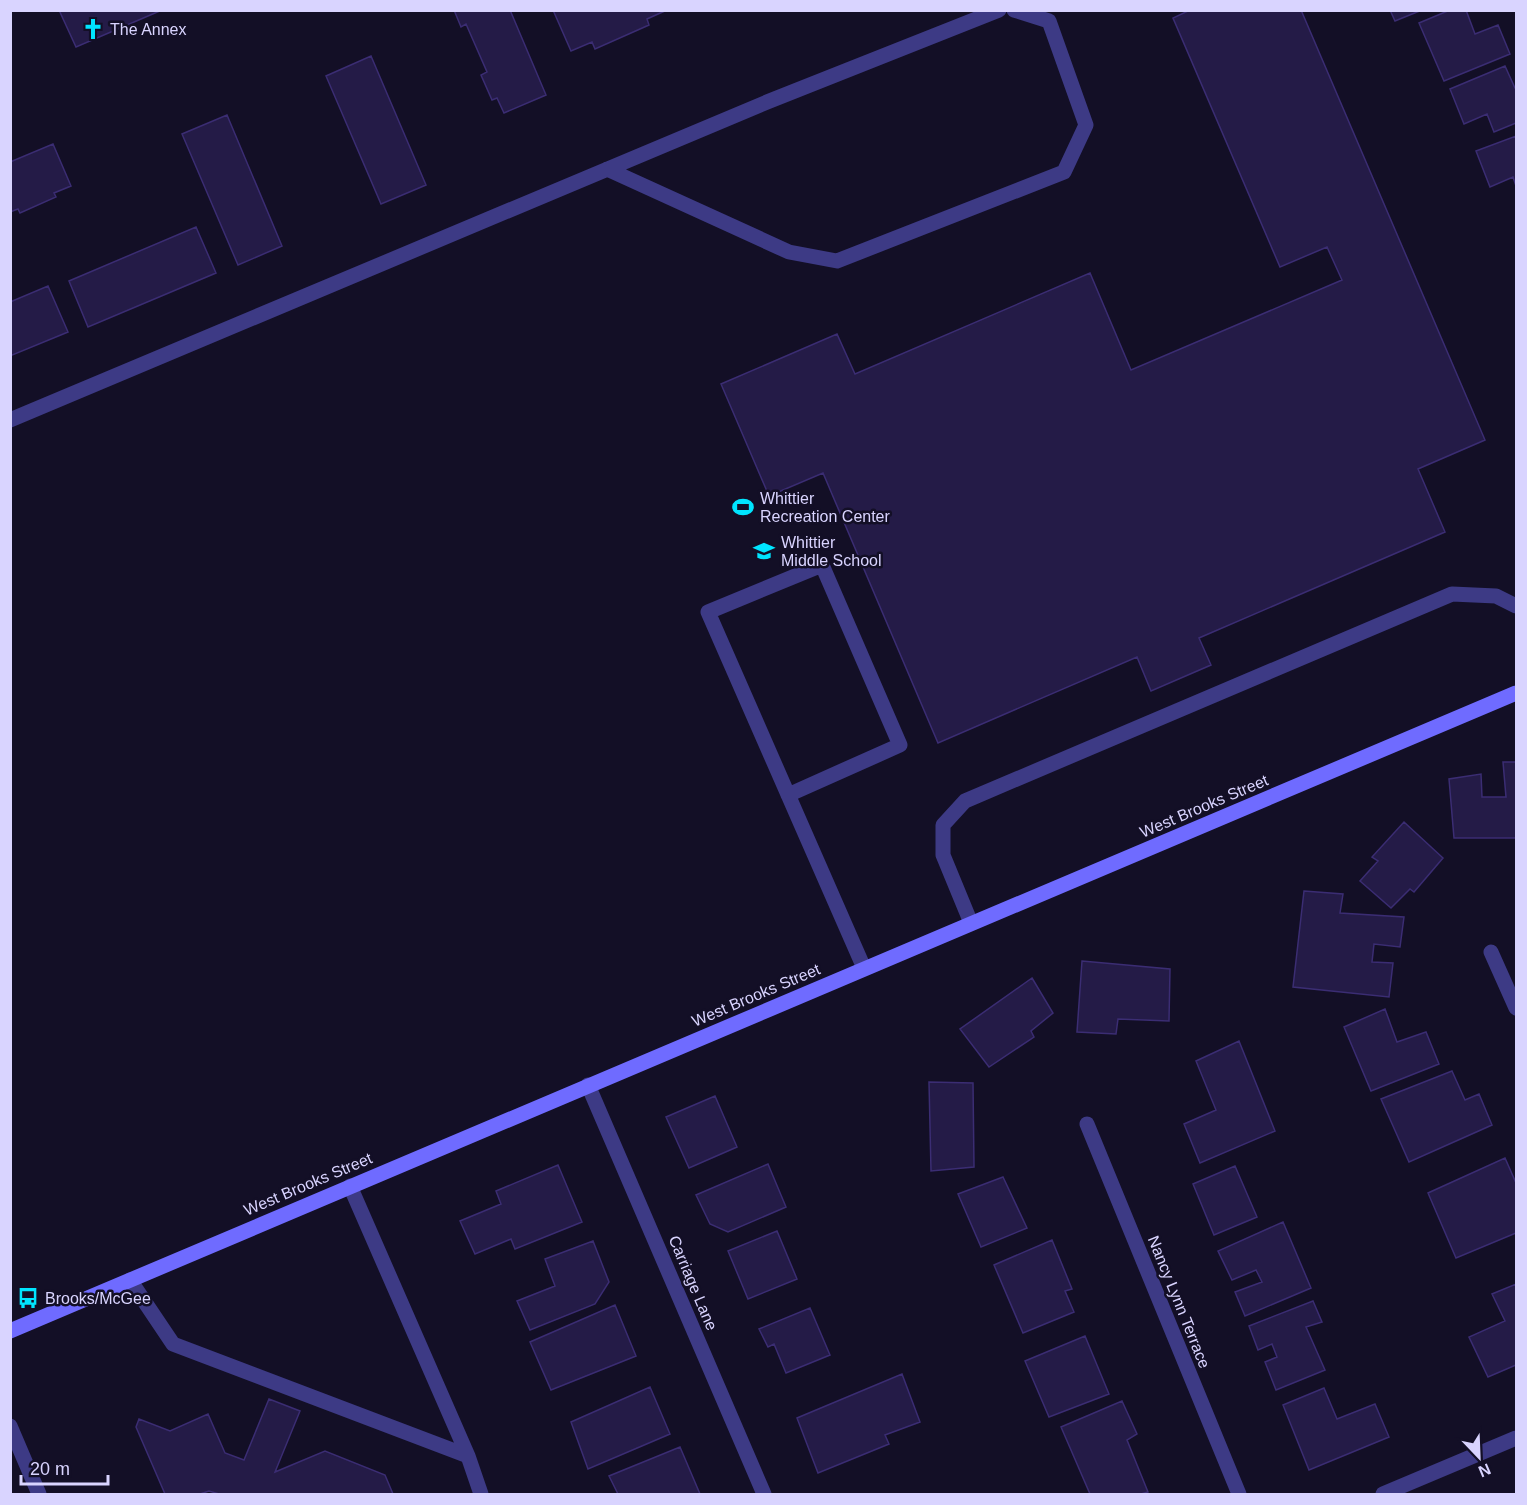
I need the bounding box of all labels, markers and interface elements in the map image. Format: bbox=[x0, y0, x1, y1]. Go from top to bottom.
church icon: The Annex bbox=[81, 17, 105, 41]
place label: The Annex bbox=[110, 21, 187, 38]
place label: Whittier Recreation Center bbox=[760, 490, 891, 525]
sports icon: Whittier Recreation Center bbox=[731, 495, 755, 519]
place label: Whittier Middle School bbox=[781, 534, 882, 569]
school or university icon: Whittier Middle School bbox=[752, 539, 776, 563]
street label: West Brooks Street bbox=[1137, 771, 1271, 841]
street label: West Brooks Street bbox=[689, 960, 823, 1030]
street label: West Brooks Street bbox=[241, 1149, 375, 1219]
street label: Carriage Lane bbox=[665, 1233, 721, 1333]
street label: Nancy Lynn Terrace bbox=[1145, 1233, 1213, 1371]
bus stop icon: Brooks/McGee bbox=[16, 1286, 40, 1310]
place label: Brooks/McGee bbox=[45, 1290, 151, 1307]
north arrow bbox=[1449, 1427, 1509, 1487]
scale bar bbox=[21, 1448, 108, 1486]
text: 20 m bbox=[30, 1459, 70, 1479]
text: N bbox=[1476, 1460, 1493, 1480]

